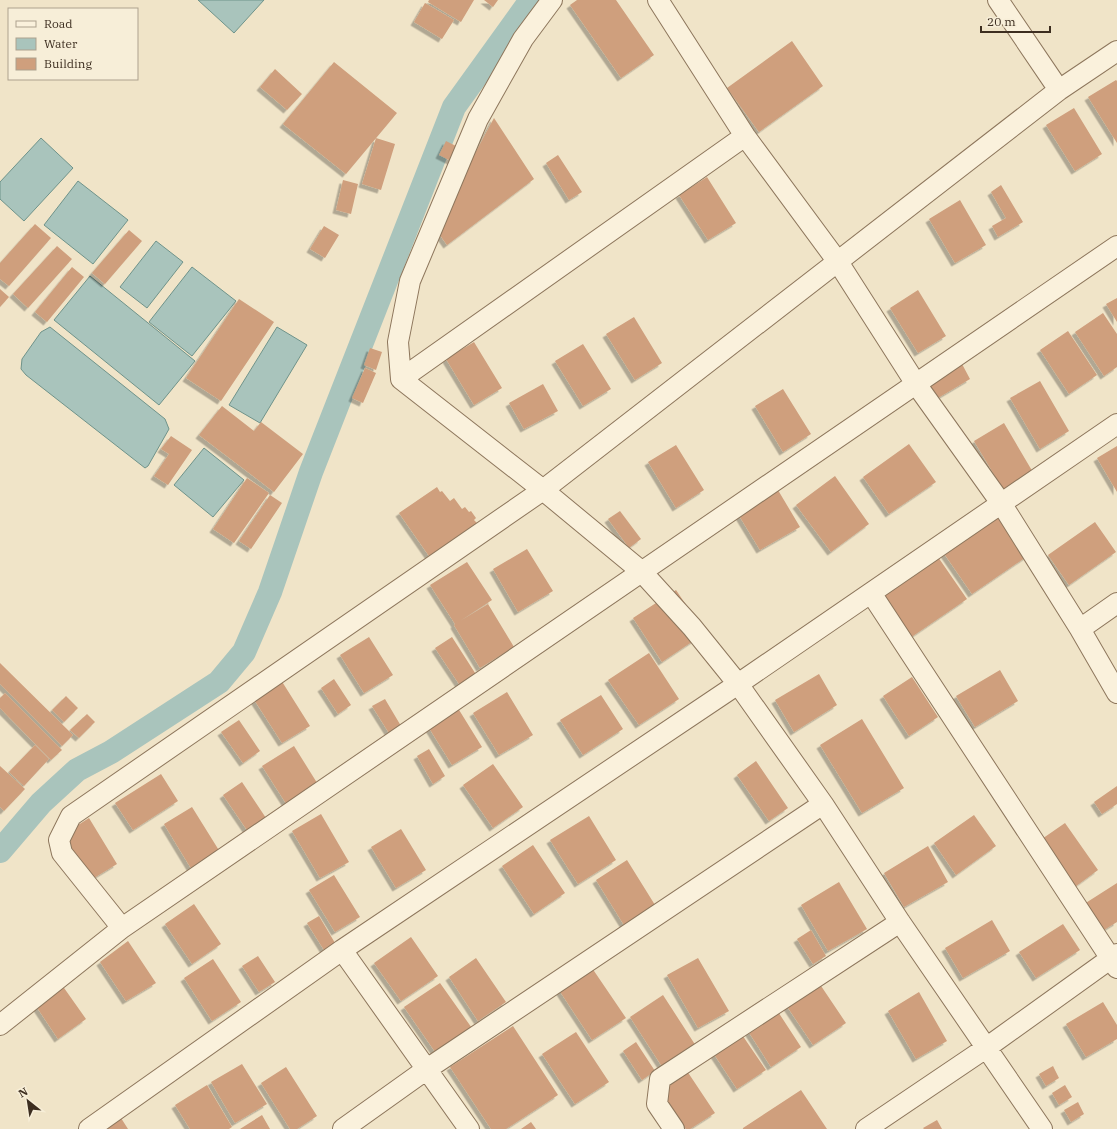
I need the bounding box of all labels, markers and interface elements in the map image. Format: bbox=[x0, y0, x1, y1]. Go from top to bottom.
legend bbox=[8, 8, 138, 80]
scale bar bbox=[981, 8, 1050, 34]
text: 20 m bbox=[987, 14, 1016, 29]
text: Road bbox=[44, 16, 73, 31]
text: Water bbox=[44, 36, 78, 51]
text: Building bbox=[44, 56, 92, 71]
north arrow bbox=[8, 1081, 48, 1121]
text: N bbox=[16, 1084, 31, 1101]

